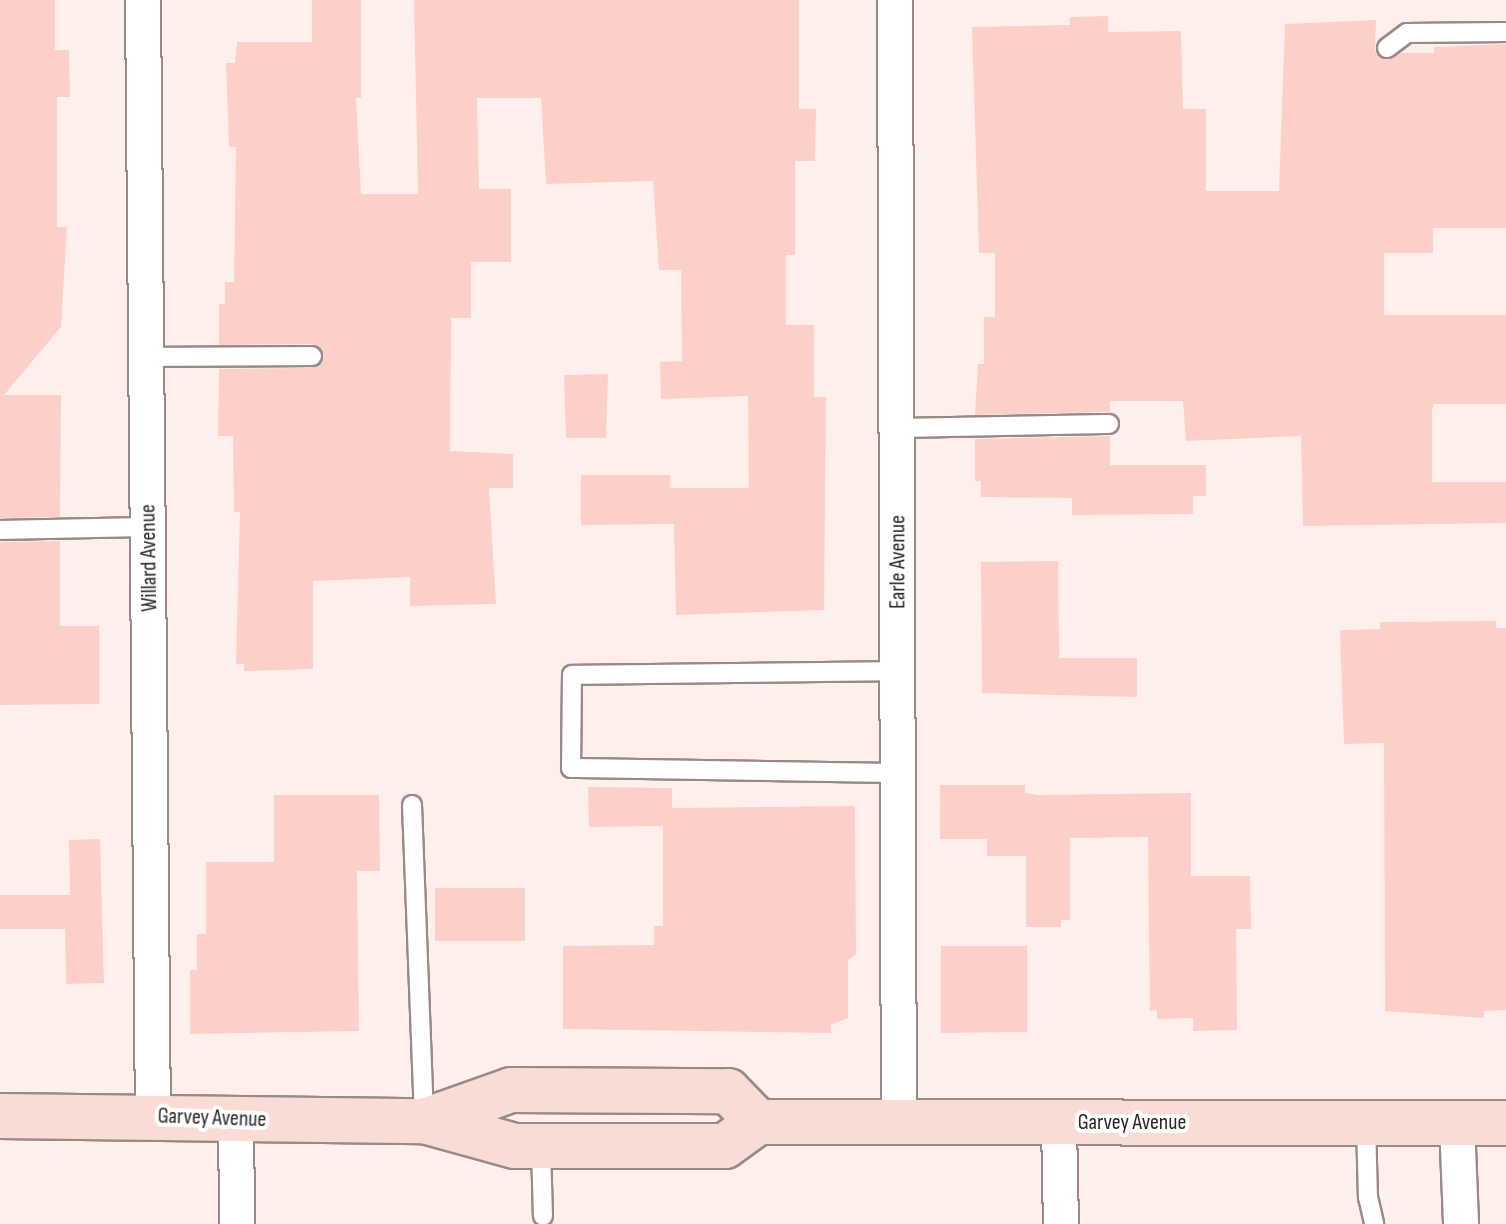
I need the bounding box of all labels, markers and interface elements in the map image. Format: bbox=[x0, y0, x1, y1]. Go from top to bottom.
street label: Willard Avenue bbox=[135, 504, 163, 612]
street label: Earle Avenue bbox=[885, 515, 911, 609]
street label: Garvey Avenue bbox=[157, 1103, 267, 1133]
street label: Garvey Avenue bbox=[1078, 1110, 1186, 1136]

